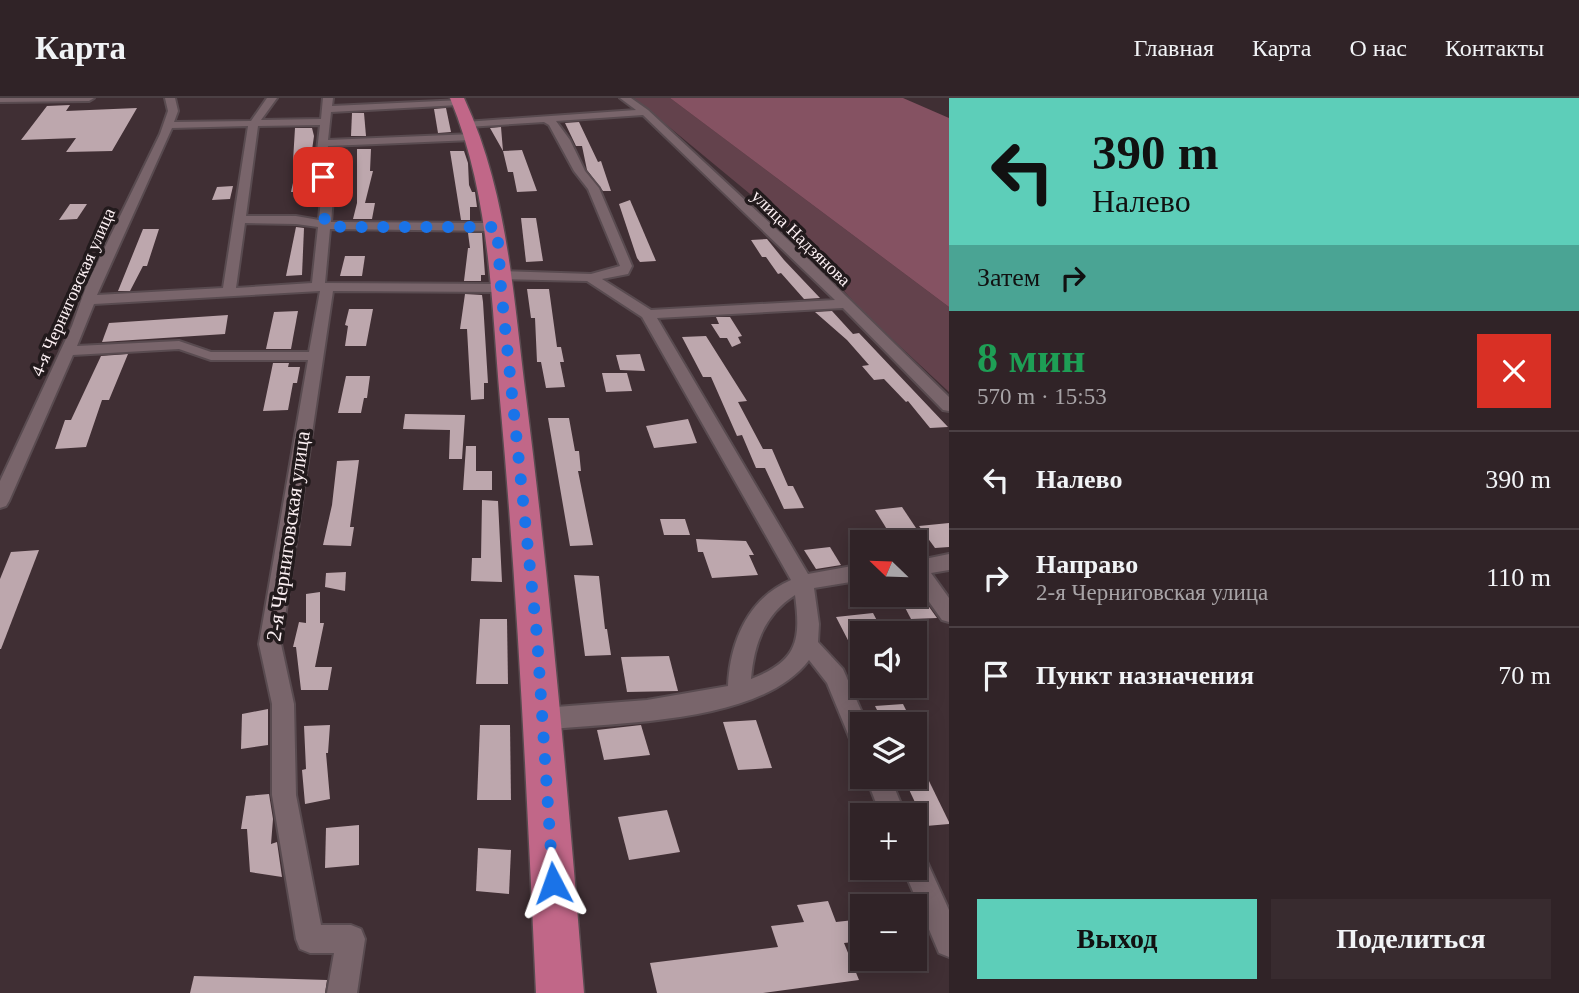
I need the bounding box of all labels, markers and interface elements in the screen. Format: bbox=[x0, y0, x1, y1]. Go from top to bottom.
text: Карта bbox=[35, 30, 126, 66]
text: Главная bbox=[1133, 35, 1214, 61]
text: Карта bbox=[1252, 35, 1311, 61]
text: О нас bbox=[1349, 35, 1407, 61]
text: Контакты bbox=[1445, 35, 1544, 61]
text: 390 m bbox=[1092, 125, 1219, 180]
icon: left bbox=[977, 126, 1068, 217]
pin bbox=[293, 147, 353, 207]
icon: arrive bbox=[304, 158, 342, 196]
text: Налево bbox=[1092, 183, 1191, 219]
street label: улица Надзянова bbox=[747, 186, 855, 290]
street label: 4-я Черниговская улица bbox=[27, 205, 119, 379]
icon: right bbox=[1054, 259, 1092, 297]
text: Затем bbox=[977, 263, 1040, 292]
button: close bbox=[1477, 334, 1551, 408]
text: 8 мин bbox=[977, 335, 1086, 381]
text: 570 m · 15:53 bbox=[977, 384, 1107, 409]
street label: 2-я Черниговская улица bbox=[261, 429, 315, 643]
icon: left bbox=[977, 461, 1015, 499]
text: Налево bbox=[1036, 465, 1122, 494]
text: 390 m bbox=[1485, 465, 1551, 494]
north arrow bbox=[850, 530, 928, 607]
map controls bbox=[850, 530, 927, 971]
text: Направо bbox=[1036, 550, 1138, 579]
icon: right bbox=[977, 559, 1015, 597]
text: 110 m bbox=[1486, 563, 1551, 592]
text: 2-я Черниговская улица bbox=[1036, 580, 1268, 605]
button: sound bbox=[850, 621, 927, 698]
icon: arrive bbox=[977, 657, 1015, 695]
text: Пункт назначения bbox=[1036, 661, 1254, 690]
text: 70 m bbox=[1498, 661, 1551, 690]
button: layers bbox=[850, 712, 927, 789]
button: + bbox=[850, 803, 927, 880]
position arrow bbox=[516, 846, 590, 920]
button: − bbox=[850, 894, 927, 971]
button: Выход bbox=[977, 899, 1257, 979]
button: Поделиться bbox=[1271, 899, 1551, 979]

